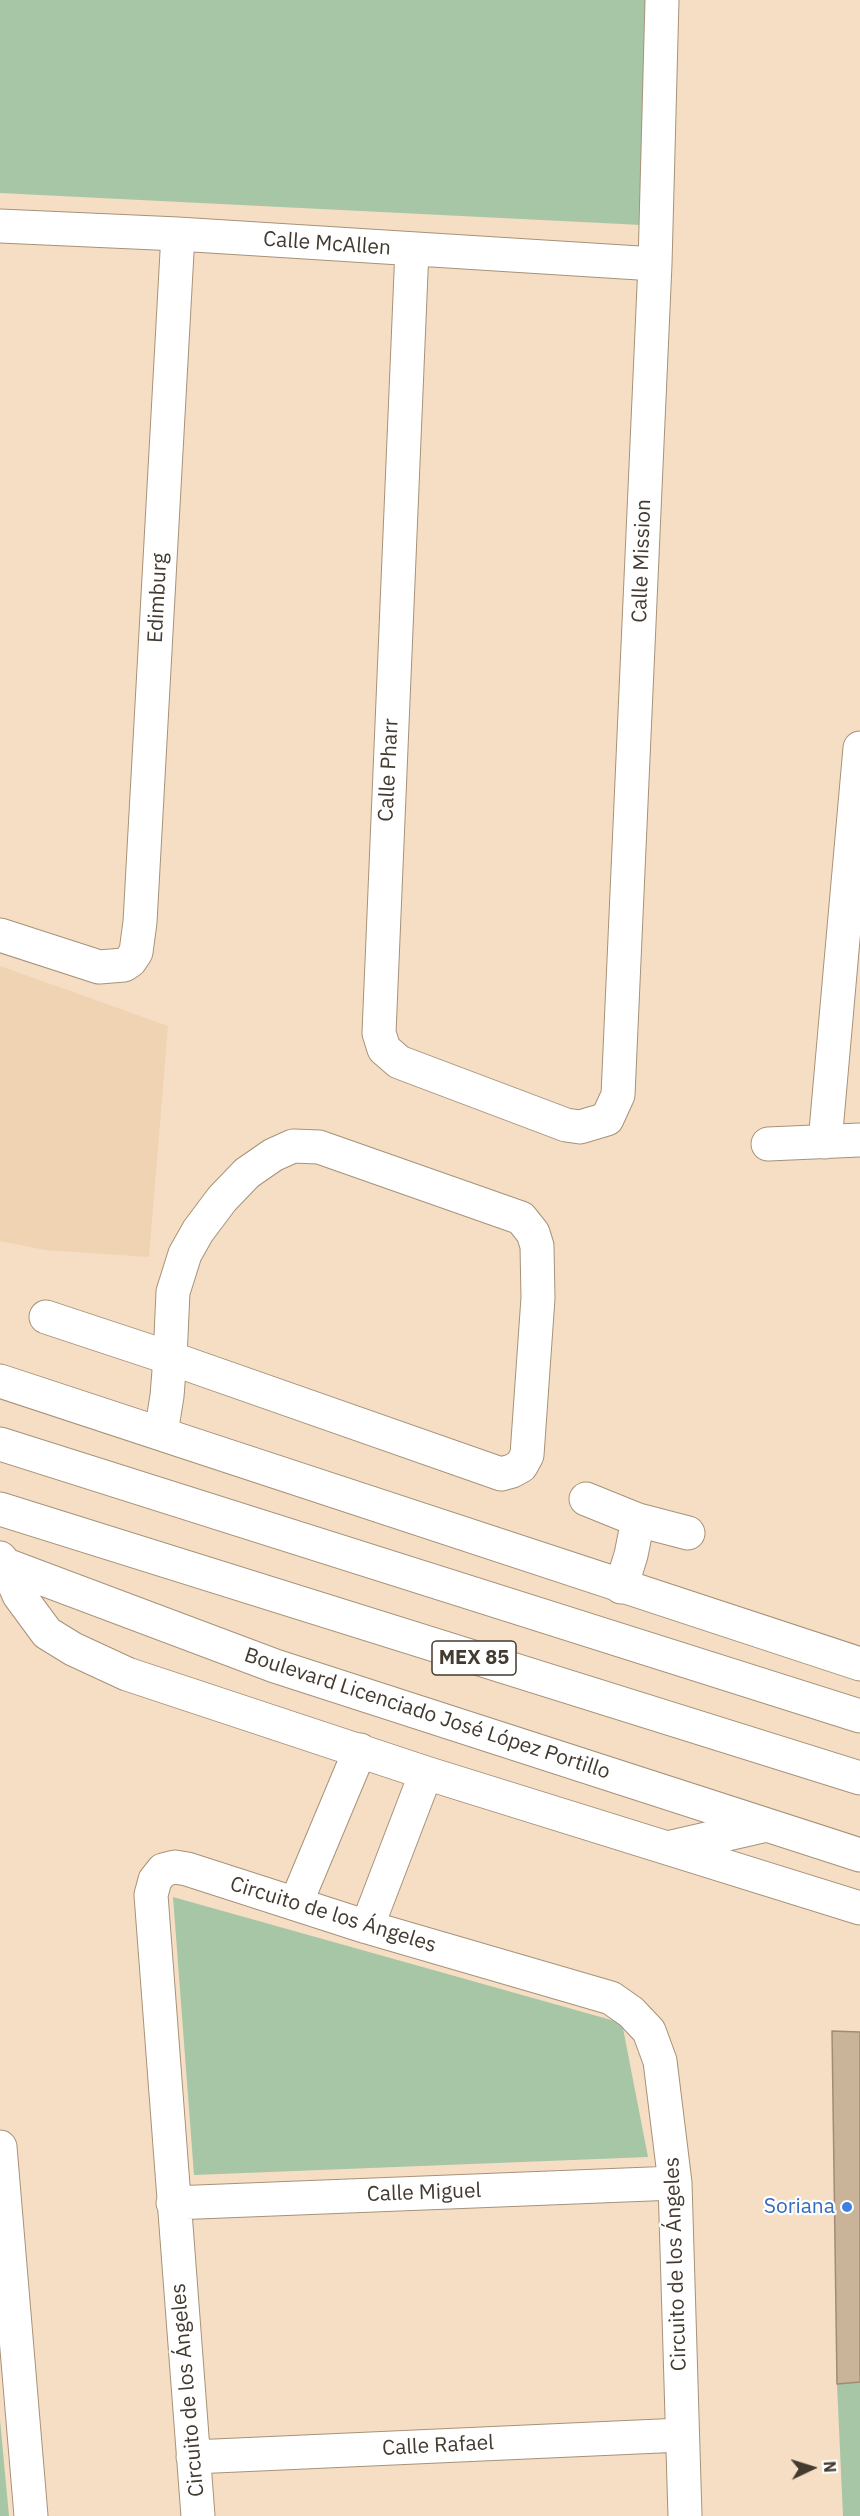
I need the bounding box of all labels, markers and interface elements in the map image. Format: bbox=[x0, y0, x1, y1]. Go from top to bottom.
street label: Calle McAllen bbox=[262, 227, 392, 261]
street label: Calle Mission bbox=[627, 499, 657, 623]
street label: Edimburg bbox=[143, 552, 173, 644]
street label: Calle Pharr bbox=[374, 718, 404, 822]
road number: MEX 85 bbox=[432, 1641, 516, 1675]
street label: Boulevard Licenciado José López Portillo bbox=[241, 1643, 613, 1785]
street label: Circuito de los Ángeles bbox=[227, 1872, 439, 1958]
street label: Circuito de los Ángeles bbox=[660, 2156, 692, 2372]
street label: Calle Miguel bbox=[366, 2178, 482, 2208]
place label: Soriana bbox=[764, 2194, 835, 2220]
marker: Soriana bbox=[840, 2200, 854, 2214]
street label: Circuito de los Ángeles bbox=[166, 2282, 210, 2498]
street label: Calle Rafael bbox=[382, 2430, 494, 2462]
north arrow bbox=[782, 2438, 842, 2498]
text: N bbox=[820, 2460, 840, 2473]

